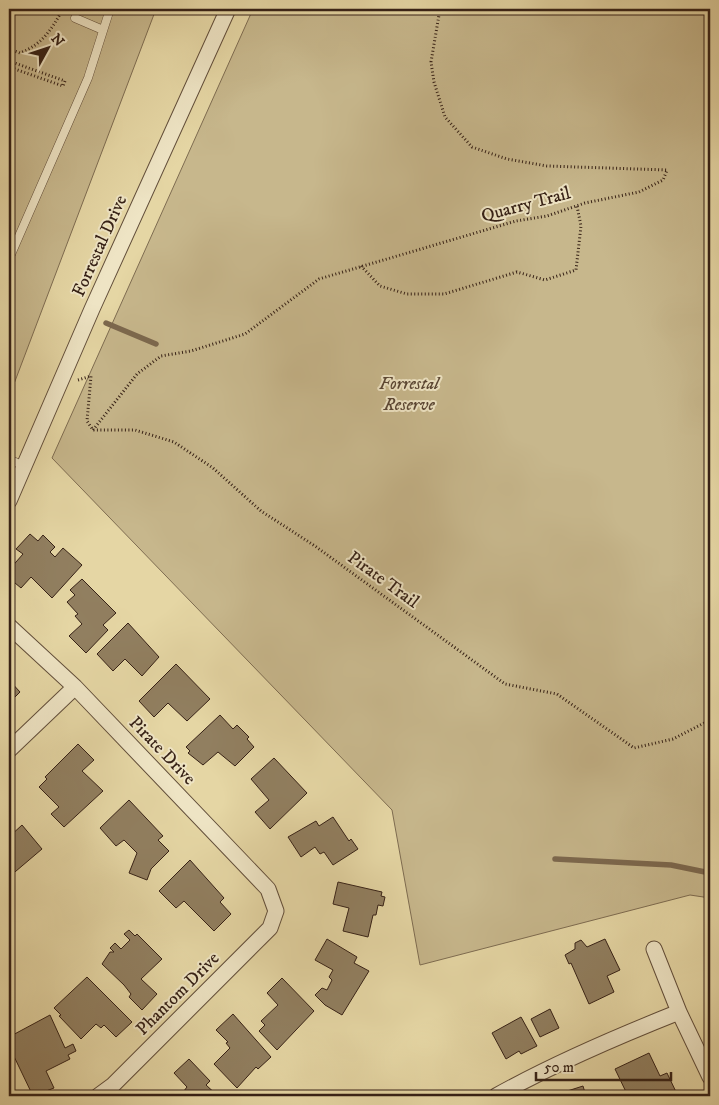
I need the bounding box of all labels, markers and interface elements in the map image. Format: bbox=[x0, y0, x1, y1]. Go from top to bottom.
north arrow bbox=[22, 22, 72, 72]
text: N bbox=[47, 30, 68, 51]
street label: Quarry Trail bbox=[479, 182, 574, 227]
street label: Forrestal Drive bbox=[68, 192, 132, 300]
park label: Forrestal Reserve bbox=[379, 373, 441, 416]
street label: Pirate Trail bbox=[343, 547, 423, 614]
street label: Pirate Drive bbox=[124, 712, 200, 790]
street label: Phantom Drive bbox=[132, 948, 224, 1040]
scale bar bbox=[536, 1050, 672, 1082]
text: 50 m bbox=[544, 1058, 574, 1077]

